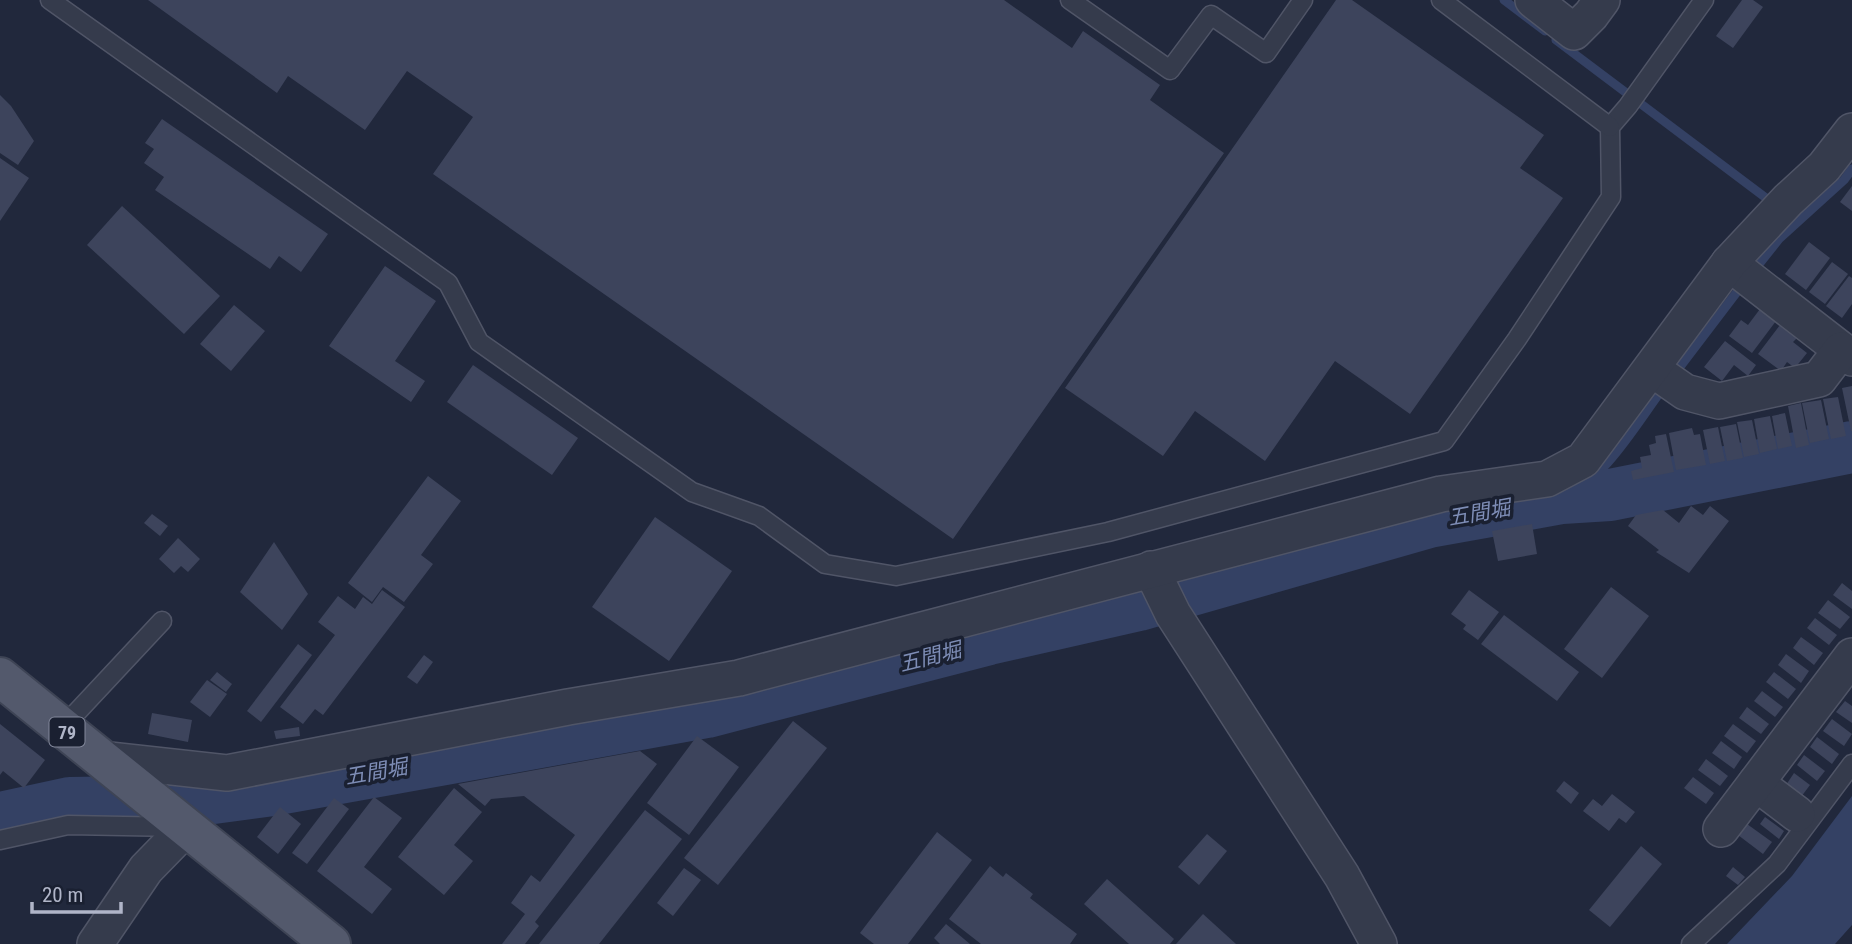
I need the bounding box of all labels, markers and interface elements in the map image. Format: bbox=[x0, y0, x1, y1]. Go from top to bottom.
water label: 五間堀 bbox=[1446, 495, 1515, 530]
water label: 五間堀 bbox=[897, 637, 966, 676]
road number: 79 bbox=[50, 718, 84, 746]
water label: 五間堀 bbox=[343, 754, 412, 789]
scale bar bbox=[32, 870, 121, 914]
text: 20 m bbox=[42, 883, 83, 907]

